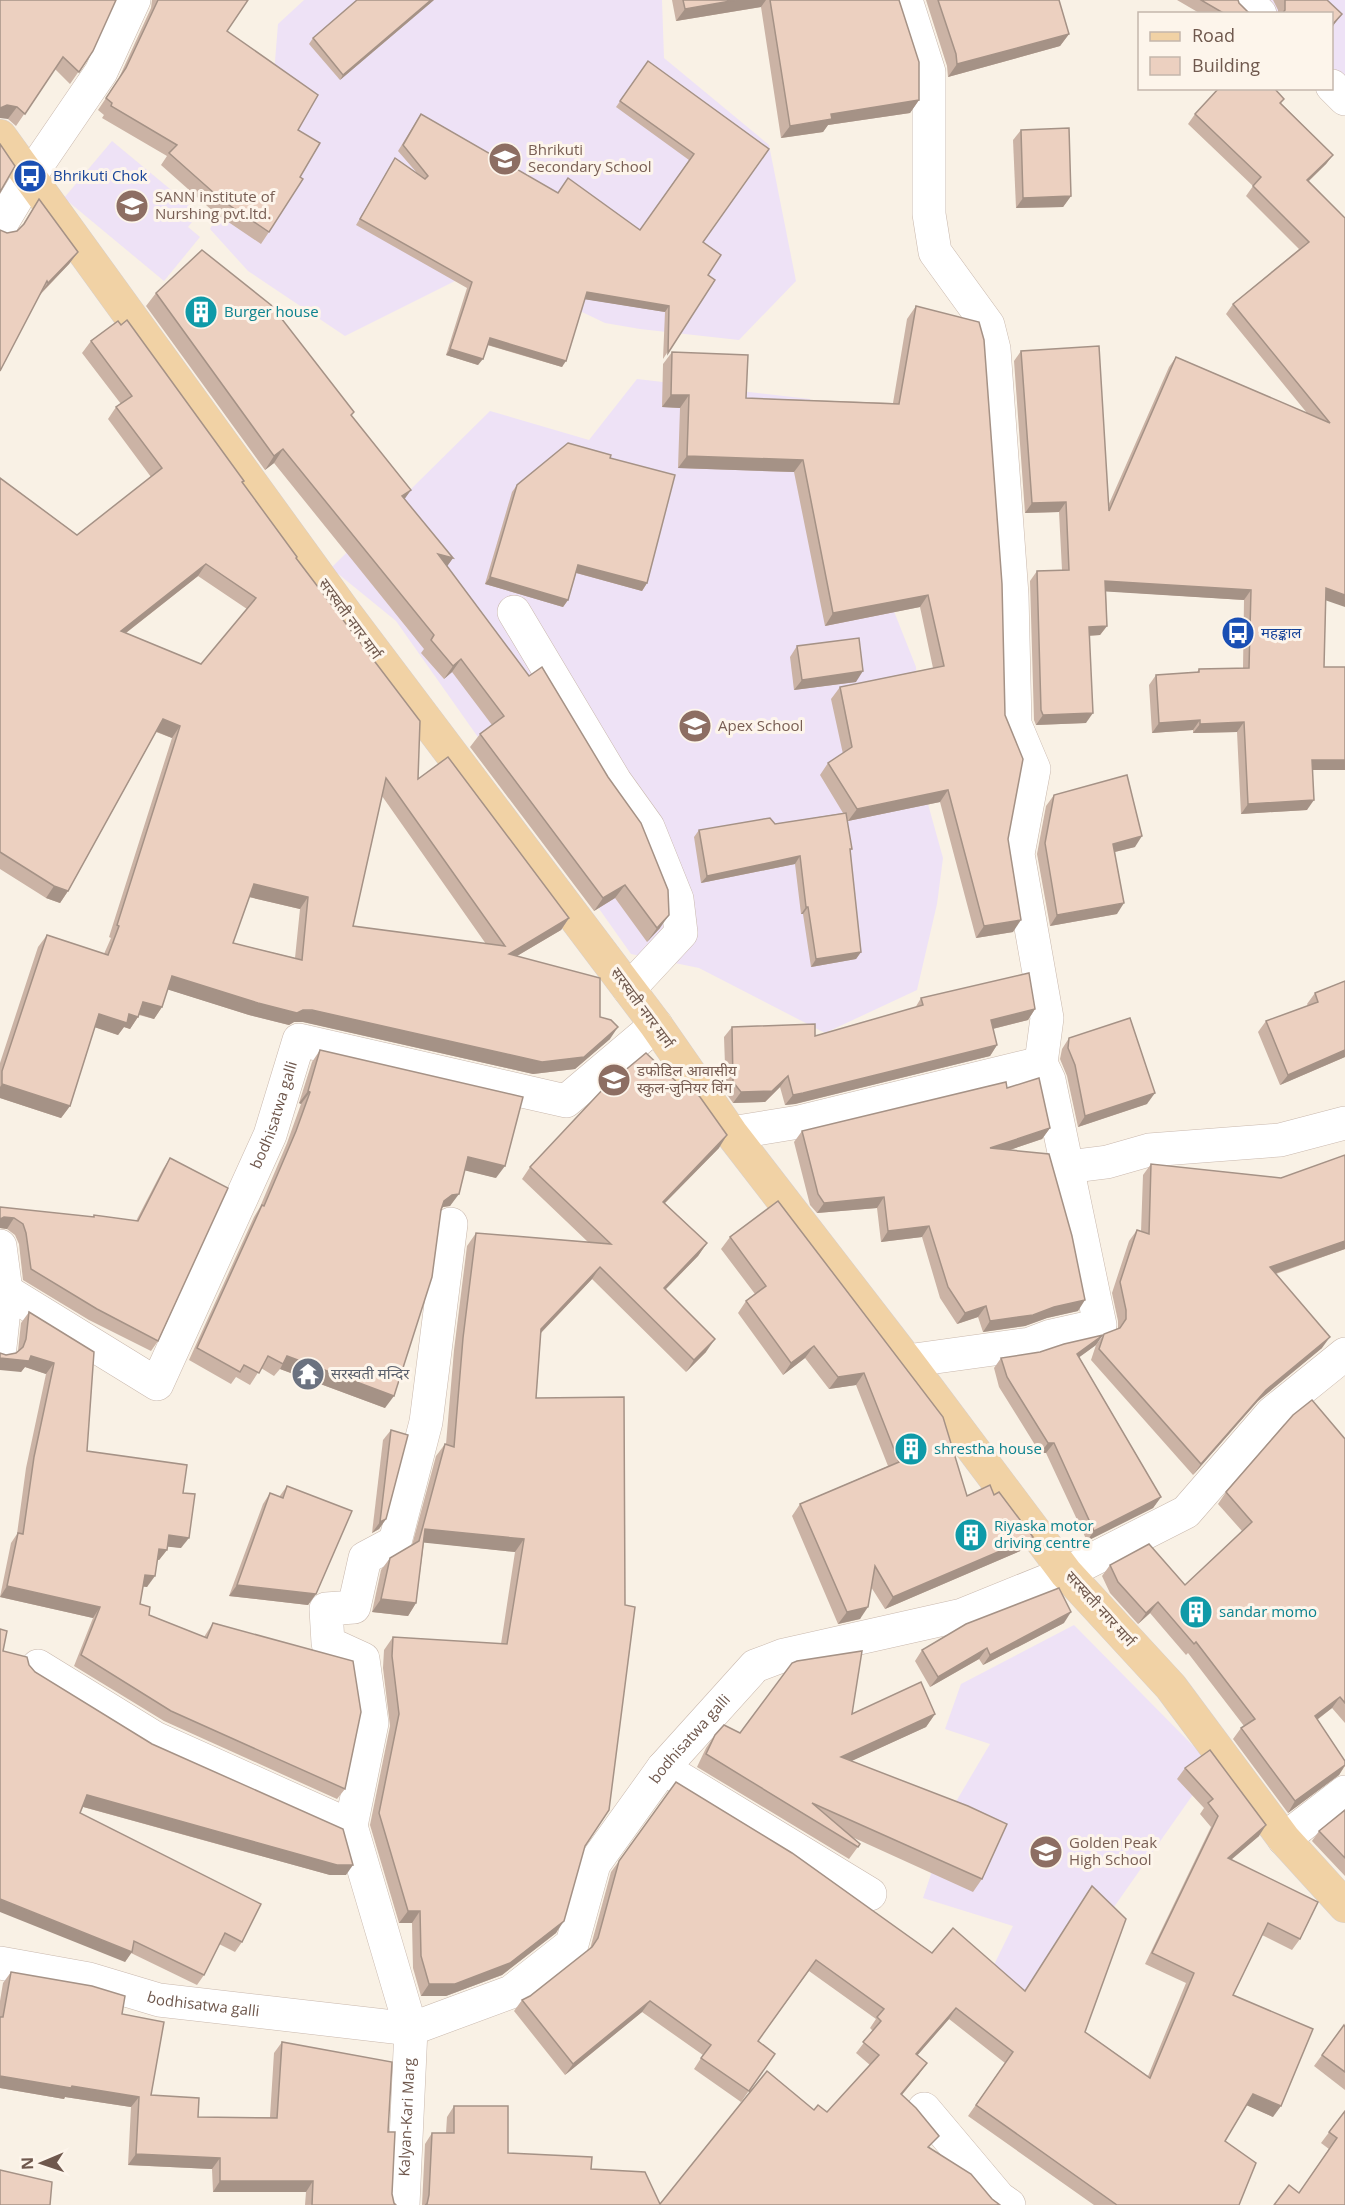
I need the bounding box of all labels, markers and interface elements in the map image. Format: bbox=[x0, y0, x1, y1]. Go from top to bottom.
legend bbox=[1138, 12, 1333, 90]
text: Road bbox=[1192, 23, 1235, 47]
text: Building bbox=[1192, 53, 1260, 77]
place label: Bhrikuti Secondary School bbox=[528, 139, 652, 176]
school or university icon: Bhrikuti Secondary School bbox=[487, 141, 523, 177]
bus stop icon: Bhrikuti Chok bbox=[12, 158, 48, 194]
place label: Bhrikuti Chok bbox=[53, 165, 148, 185]
place label: SANN institute of Nurshing pvt.ltd. bbox=[155, 186, 276, 223]
school or university icon: SANN institute of Nurshing pvt.ltd. bbox=[114, 188, 150, 224]
building icon: Burger house bbox=[183, 294, 219, 330]
place label: Burger house bbox=[224, 301, 319, 321]
street label: सरस्वती नगर मार्ग bbox=[315, 574, 387, 663]
bus stop icon: महङ्काल bbox=[1220, 615, 1256, 651]
place label: महङ्काल bbox=[1261, 622, 1302, 642]
school or university icon: Apex School bbox=[677, 708, 713, 744]
place label: Apex School bbox=[718, 715, 803, 735]
street label: सरस्वती नगर मार्ग bbox=[607, 963, 679, 1052]
street label: bodhisatwa galli bbox=[245, 1058, 301, 1172]
place label: डफोडिल आवासीय स्कुल-जुनियर विंग bbox=[636, 1060, 737, 1098]
school or university icon: डफोडिल आवासीय स्कुल-जुनियर विंग bbox=[596, 1062, 632, 1098]
temple icon: सरस्वती मन्दिर bbox=[290, 1356, 326, 1392]
place label: सरस्वती मन्दिर bbox=[331, 1363, 410, 1383]
building icon: shrestha house bbox=[893, 1431, 929, 1467]
place label: shrestha house bbox=[934, 1438, 1042, 1458]
place label: Riyaska motor driving centre bbox=[994, 1515, 1094, 1552]
building icon: Riyaska motor driving centre bbox=[953, 1517, 989, 1553]
street label: सरस्वती नगर मार्ग bbox=[1062, 1566, 1141, 1651]
building icon: sandar momo bbox=[1178, 1594, 1214, 1630]
place label: sandar momo bbox=[1219, 1601, 1317, 1621]
street label: bodhisatwa galli bbox=[644, 1689, 734, 1787]
place label: Golden Peak High School bbox=[1069, 1832, 1157, 1869]
school or university icon: Golden Peak High School bbox=[1028, 1834, 1064, 1870]
street label: bodhisatwa galli bbox=[145, 1986, 261, 2020]
street label: Kalyan-Kari Marg bbox=[393, 2057, 419, 2177]
north arrow bbox=[12, 2133, 72, 2193]
text: N bbox=[16, 2157, 38, 2170]

